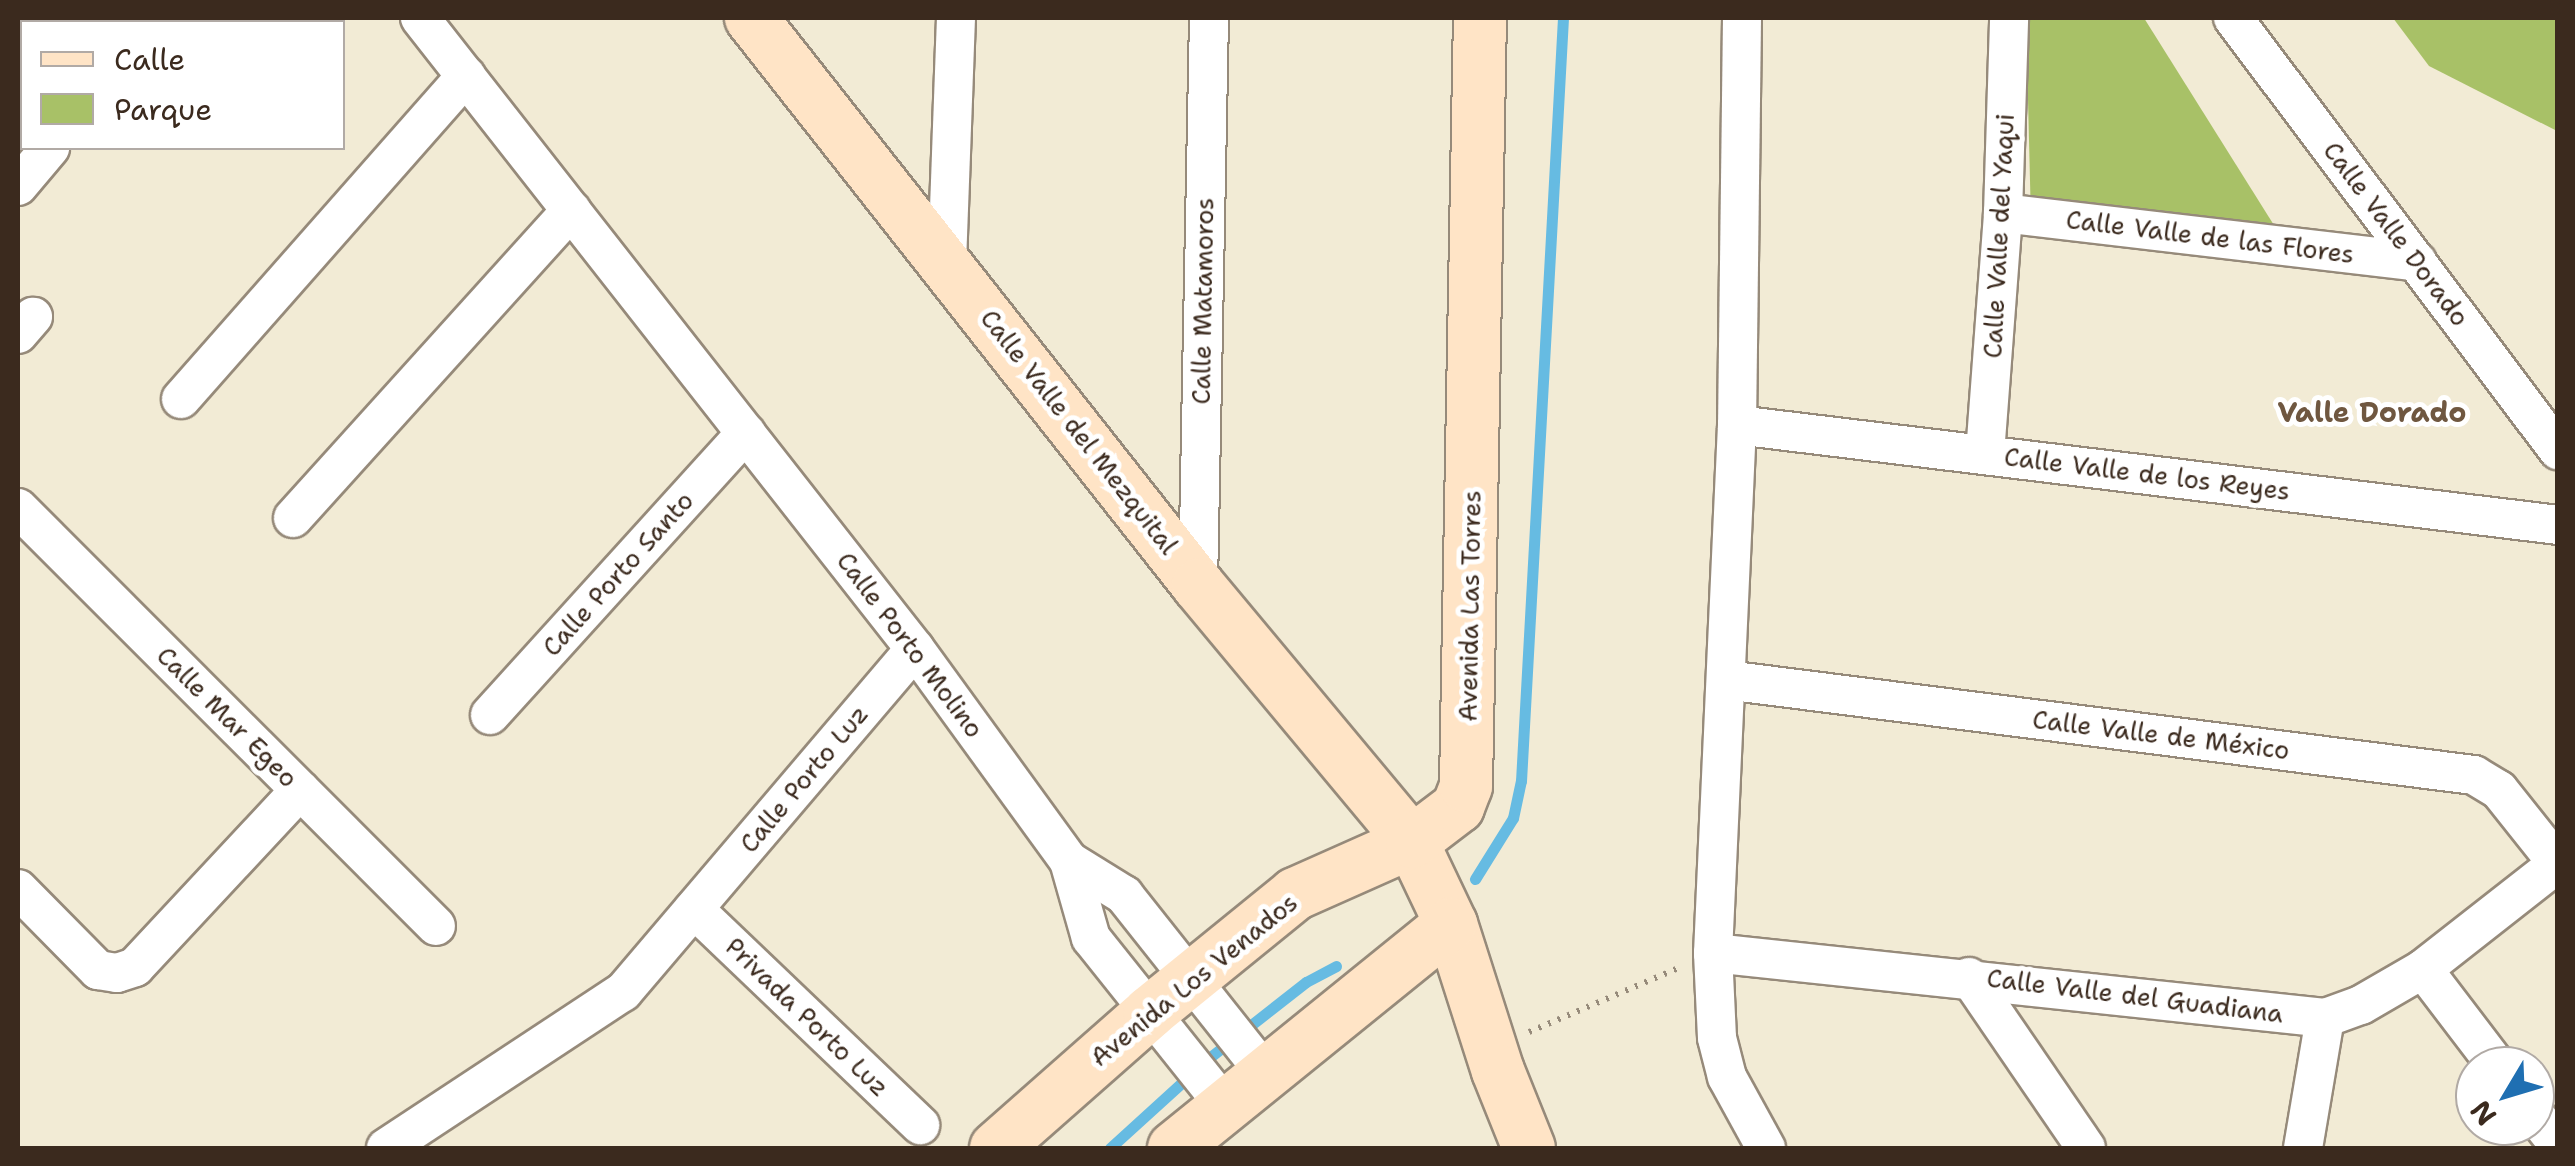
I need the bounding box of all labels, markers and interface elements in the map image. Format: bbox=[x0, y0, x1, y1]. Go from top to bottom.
legend bbox=[20, 20, 345, 150]
text: Calle bbox=[114, 39, 185, 80]
text: Parque bbox=[114, 89, 212, 130]
street label: Calle Valle del Yaqui bbox=[1978, 113, 2020, 359]
street label: Calle Valle Dorado bbox=[2317, 136, 2475, 332]
street label: Calle Matamoros bbox=[1186, 197, 1220, 405]
street label: Calle Valle de las Flores bbox=[2064, 204, 2356, 270]
street label: Calle Valle del Mezquital bbox=[974, 304, 1184, 560]
district label: Valle Dorado bbox=[2278, 395, 2466, 429]
street label: Calle Valle de los Reyes bbox=[2002, 442, 2292, 506]
street label: Calle Porto Santo bbox=[536, 486, 700, 662]
street label: Avenida Las Torres bbox=[1453, 490, 1487, 722]
street label: Calle Porto Molino bbox=[830, 546, 990, 744]
street label: Calle Mar Egeo bbox=[151, 641, 303, 793]
street label: Calle Porto Luz bbox=[734, 699, 874, 859]
street label: Calle Valle de México bbox=[2031, 704, 2291, 766]
street label: Avenida Los Venados bbox=[1085, 887, 1303, 1073]
street label: Privada Porto Luz bbox=[719, 932, 895, 1102]
street label: Calle Valle del Guadiana bbox=[1985, 963, 2285, 1029]
north arrow bbox=[2455, 1046, 2555, 1146]
text: N bbox=[2461, 1093, 2505, 1134]

